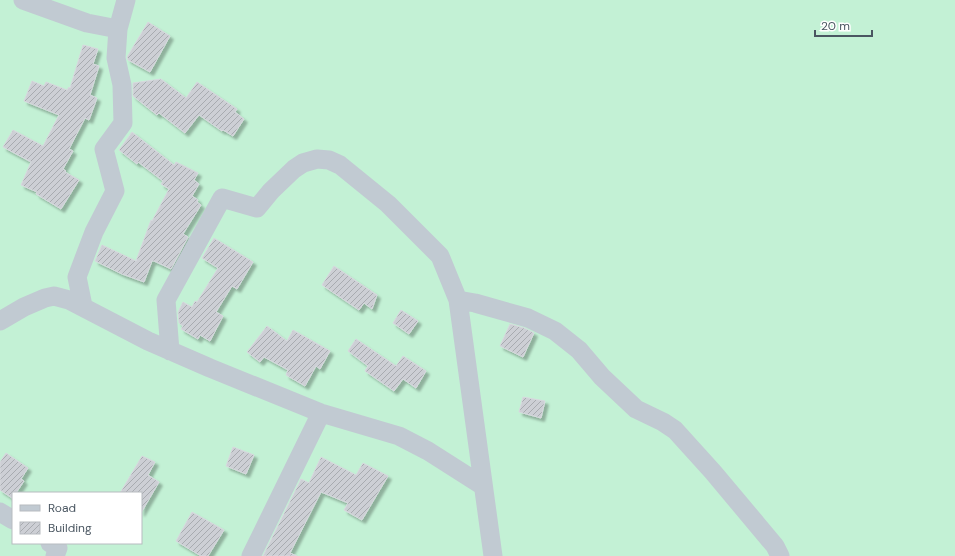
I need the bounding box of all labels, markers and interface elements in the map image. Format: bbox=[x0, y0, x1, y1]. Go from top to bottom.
scale bar bbox=[815, 12, 872, 38]
text: 20 m bbox=[821, 18, 850, 34]
legend bbox=[12, 492, 142, 544]
text: Road bbox=[48, 500, 76, 516]
text: Building bbox=[48, 520, 92, 536]

